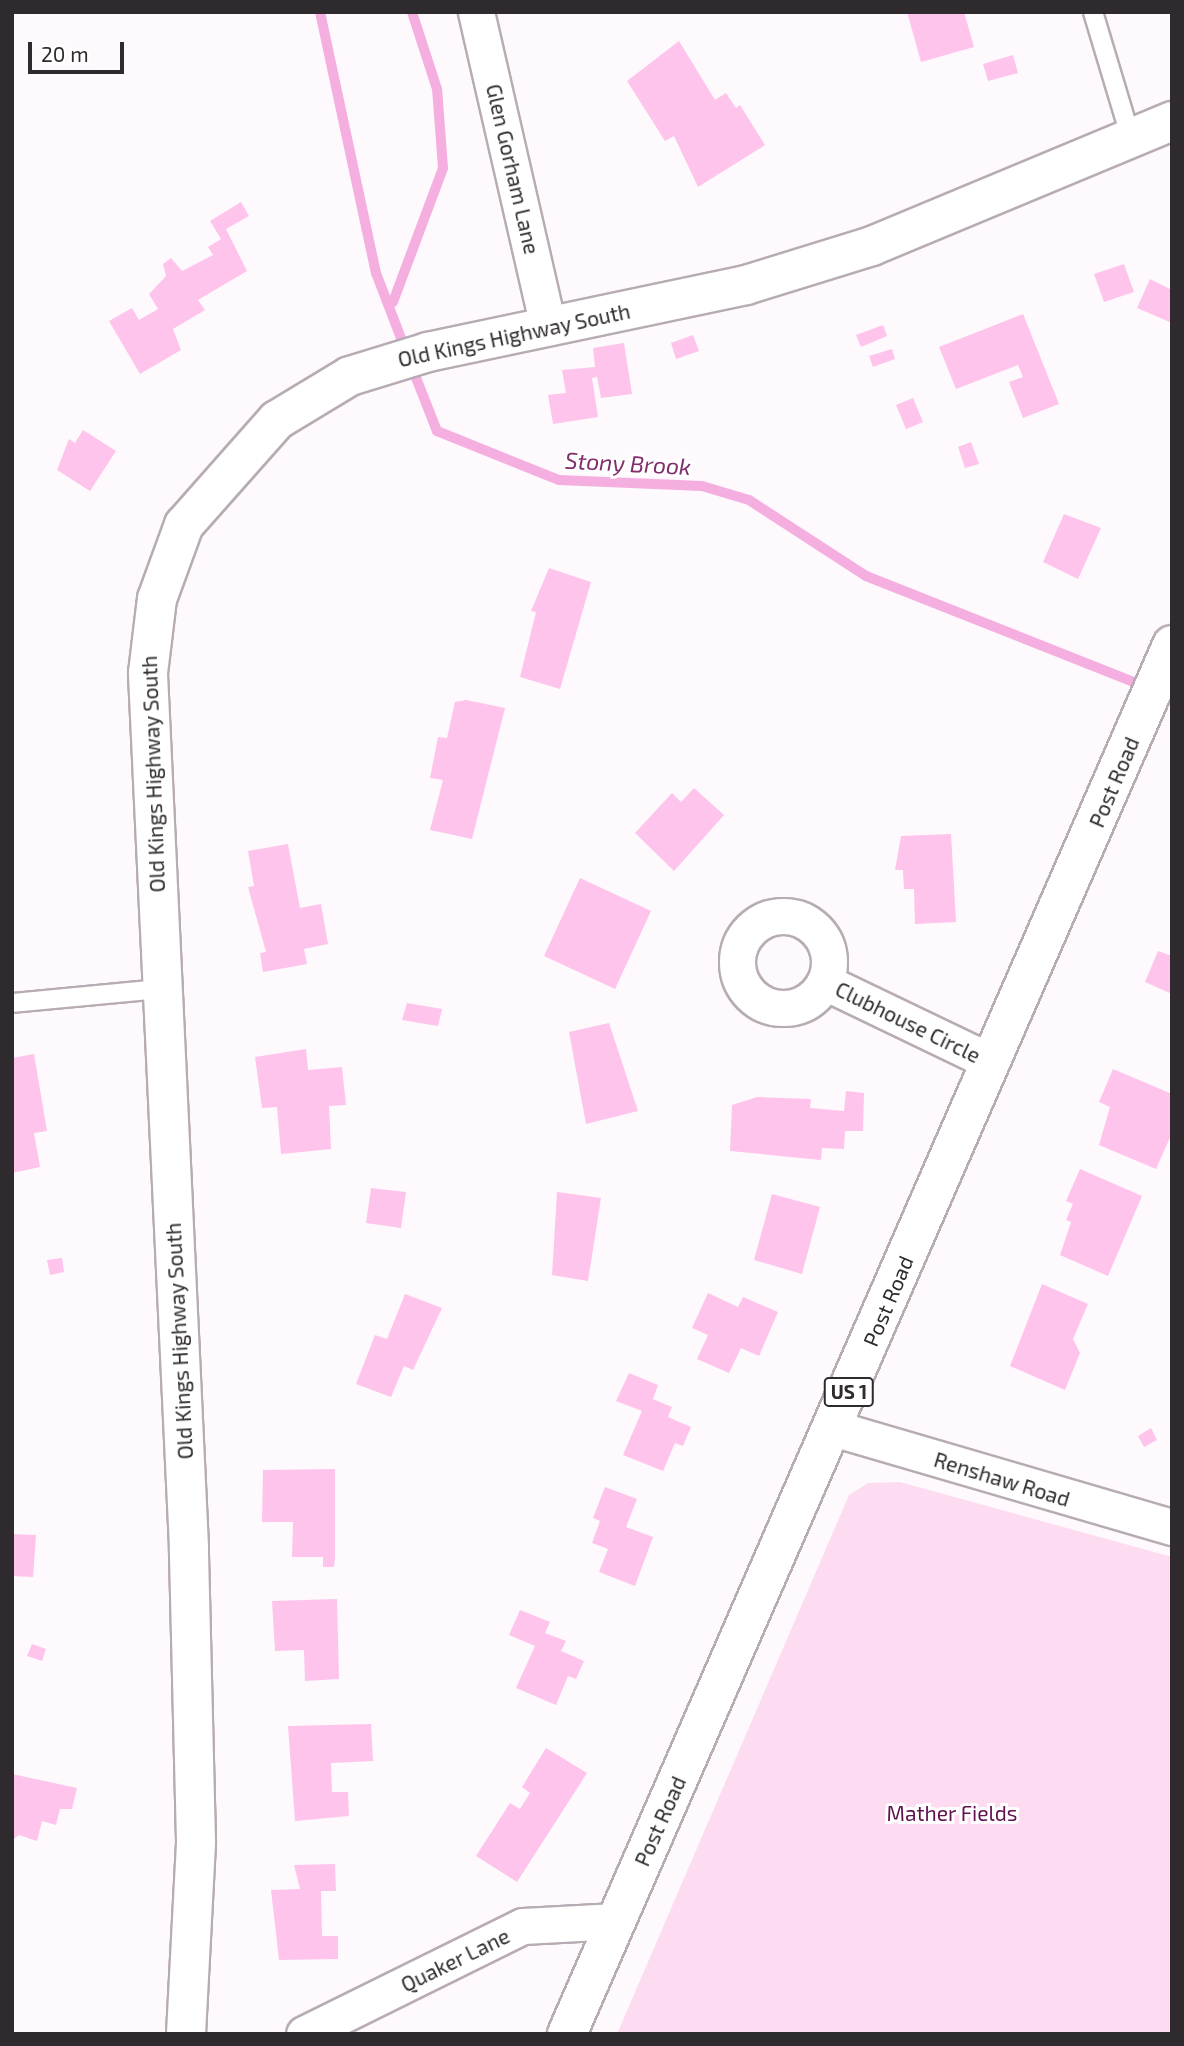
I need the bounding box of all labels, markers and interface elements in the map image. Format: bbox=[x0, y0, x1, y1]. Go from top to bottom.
scale bar bbox=[32, 28, 128, 72]
text: 20 m bbox=[41, 41, 89, 66]
street label: Glen Gorham Lane bbox=[481, 82, 545, 256]
street label: Old Kings Highway South bbox=[395, 298, 633, 372]
water label: Stony Brook bbox=[564, 446, 692, 480]
street label: Old Kings Highway South bbox=[136, 655, 170, 893]
street label: Post Road bbox=[1084, 733, 1144, 831]
street label: Clubhouse Circle bbox=[831, 976, 985, 1068]
street label: Old Kings Highway South bbox=[160, 1222, 198, 1460]
street label: Post Road bbox=[858, 1252, 918, 1350]
road number: US 1 bbox=[823, 1376, 875, 1408]
street label: Renshaw Road bbox=[931, 1446, 1073, 1512]
street label: Post Road bbox=[629, 1772, 691, 1870]
park label: Mather Fields bbox=[886, 1800, 1018, 1826]
street label: Quaker Lane bbox=[396, 1923, 514, 1997]

